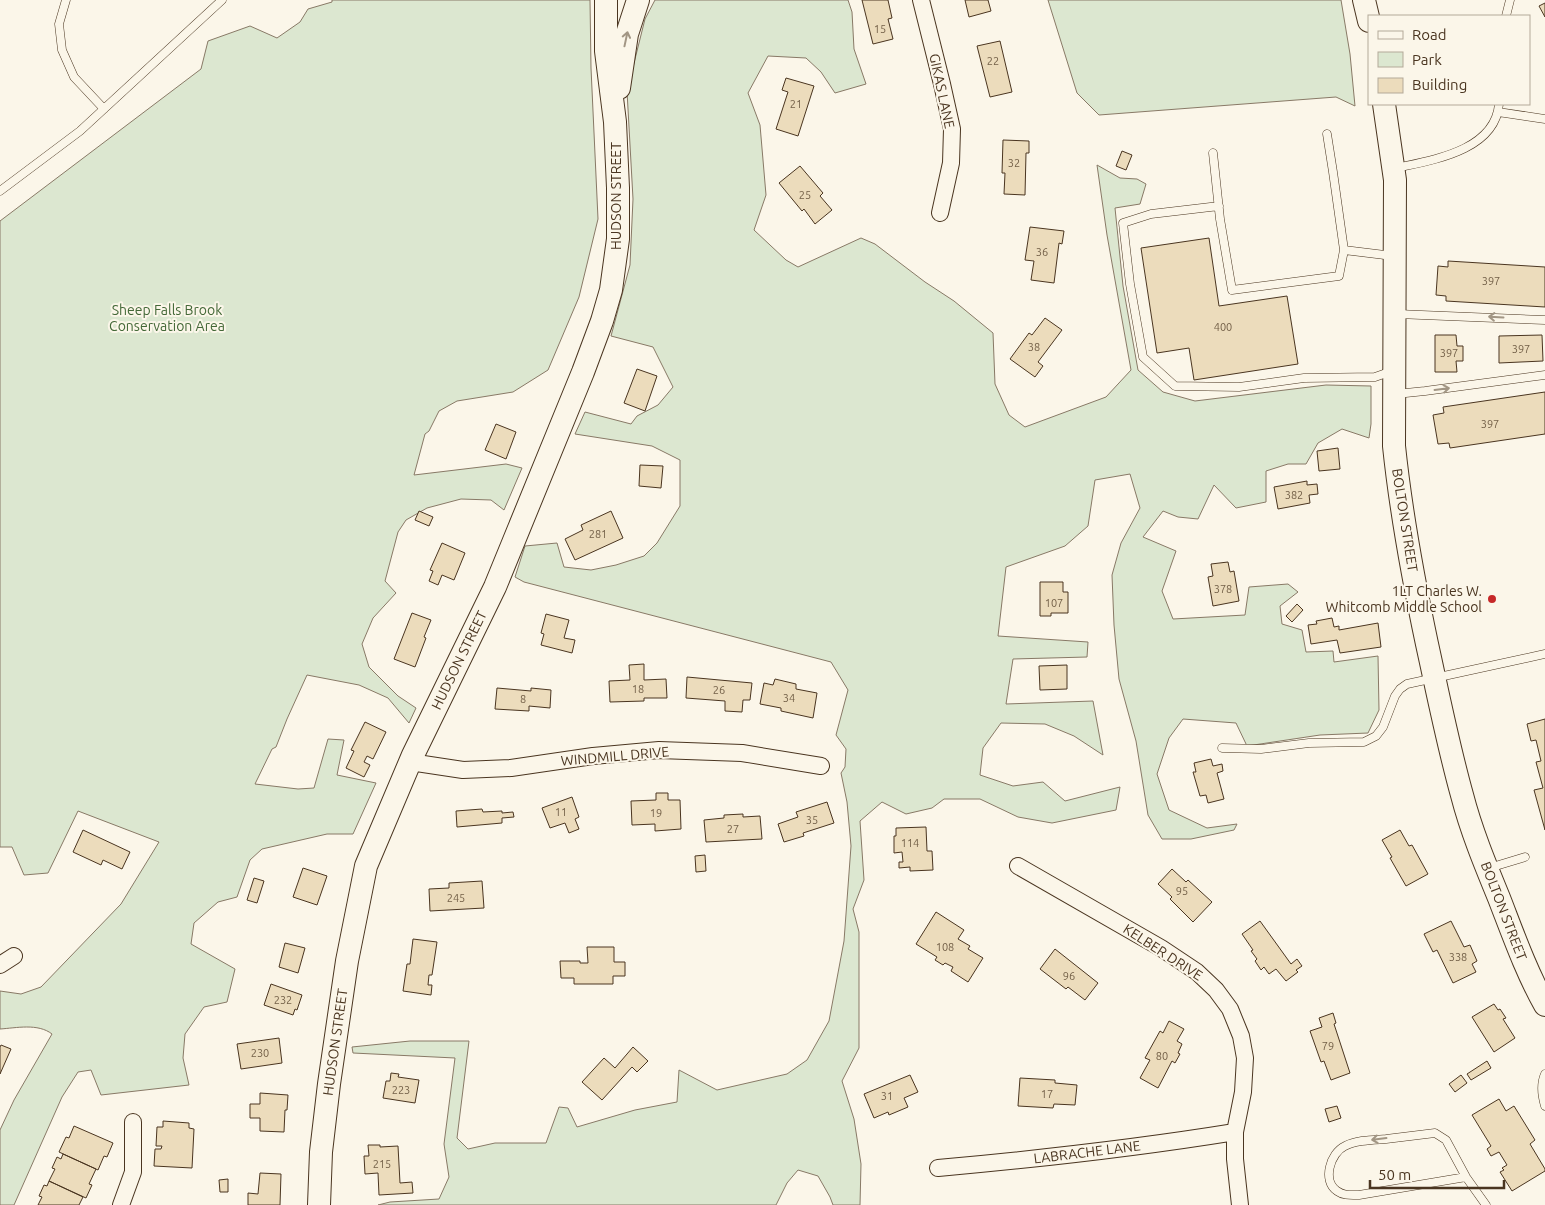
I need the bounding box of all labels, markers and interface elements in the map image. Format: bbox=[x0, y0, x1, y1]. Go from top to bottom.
legend bbox=[1368, 15, 1530, 105]
house number: 15 bbox=[874, 23, 886, 35]
text: Road bbox=[1412, 26, 1447, 43]
one-way arrow bbox=[622, 31, 631, 47]
text: Park bbox=[1412, 51, 1442, 68]
street label: GIKAS LANE bbox=[926, 52, 958, 130]
house number: 22 bbox=[987, 55, 999, 67]
text: Building bbox=[1412, 76, 1467, 93]
house number: 21 bbox=[790, 98, 802, 110]
street label: HUDSON STREET bbox=[608, 142, 624, 250]
house number: 32 bbox=[1008, 157, 1020, 169]
house number: 25 bbox=[799, 189, 811, 201]
house number: 36 bbox=[1036, 246, 1048, 258]
house number: 397 bbox=[1482, 275, 1500, 287]
park label: Sheep Falls Brook Conservation Area bbox=[109, 302, 225, 334]
one-way arrow bbox=[1489, 313, 1505, 322]
house number: 400 bbox=[1214, 321, 1232, 333]
house number: 38 bbox=[1028, 341, 1040, 353]
house number: 397 bbox=[1512, 343, 1530, 355]
house number: 397 bbox=[1440, 347, 1458, 359]
one-way arrow bbox=[1434, 384, 1450, 394]
house number: 397 bbox=[1481, 418, 1499, 430]
street label: BOLTON STREET bbox=[1389, 467, 1421, 573]
house number: 382 bbox=[1285, 489, 1303, 501]
house number: 281 bbox=[589, 528, 607, 540]
house number: 378 bbox=[1214, 583, 1232, 595]
place label: 1LT Charles W. Whitcomb Middle School bbox=[1326, 583, 1482, 615]
marker: 1LT Charles W. Whitcomb Middle School bbox=[1486, 593, 1498, 605]
house number: 107 bbox=[1045, 597, 1063, 609]
street label: HUDSON STREET bbox=[428, 608, 490, 712]
house number: 18 bbox=[632, 683, 644, 695]
house number: 26 bbox=[713, 684, 725, 696]
house number: 34 bbox=[783, 692, 795, 704]
house number: 8 bbox=[520, 693, 526, 705]
street label: WINDMILL DRIVE bbox=[560, 743, 670, 769]
house number: 11 bbox=[555, 806, 567, 818]
house number: 19 bbox=[650, 807, 662, 819]
house number: 35 bbox=[806, 814, 818, 826]
house number: 27 bbox=[727, 823, 739, 835]
house number: 114 bbox=[901, 837, 919, 849]
street label: BOLTON STREET bbox=[1478, 859, 1530, 963]
house number: 95 bbox=[1176, 885, 1188, 897]
house number: 245 bbox=[447, 892, 465, 904]
street label: KELBER DRIVE bbox=[1120, 920, 1206, 984]
house number: 108 bbox=[936, 941, 954, 953]
house number: 338 bbox=[1449, 951, 1467, 963]
house number: 96 bbox=[1063, 970, 1075, 982]
street label: HUDSON STREET bbox=[320, 987, 350, 1097]
house number: 232 bbox=[274, 994, 292, 1006]
house number: 79 bbox=[1322, 1040, 1334, 1052]
house number: 230 bbox=[251, 1047, 269, 1059]
house number: 80 bbox=[1156, 1050, 1168, 1062]
house number: 223 bbox=[392, 1084, 410, 1096]
house number: 17 bbox=[1041, 1088, 1053, 1100]
house number: 31 bbox=[881, 1090, 893, 1102]
one-way arrow bbox=[1371, 1134, 1387, 1144]
street label: LABRACHE LANE bbox=[1033, 1137, 1141, 1166]
house number: 215 bbox=[373, 1158, 391, 1170]
scale bar bbox=[1370, 1158, 1504, 1190]
text: 50 m bbox=[1378, 1166, 1411, 1183]

